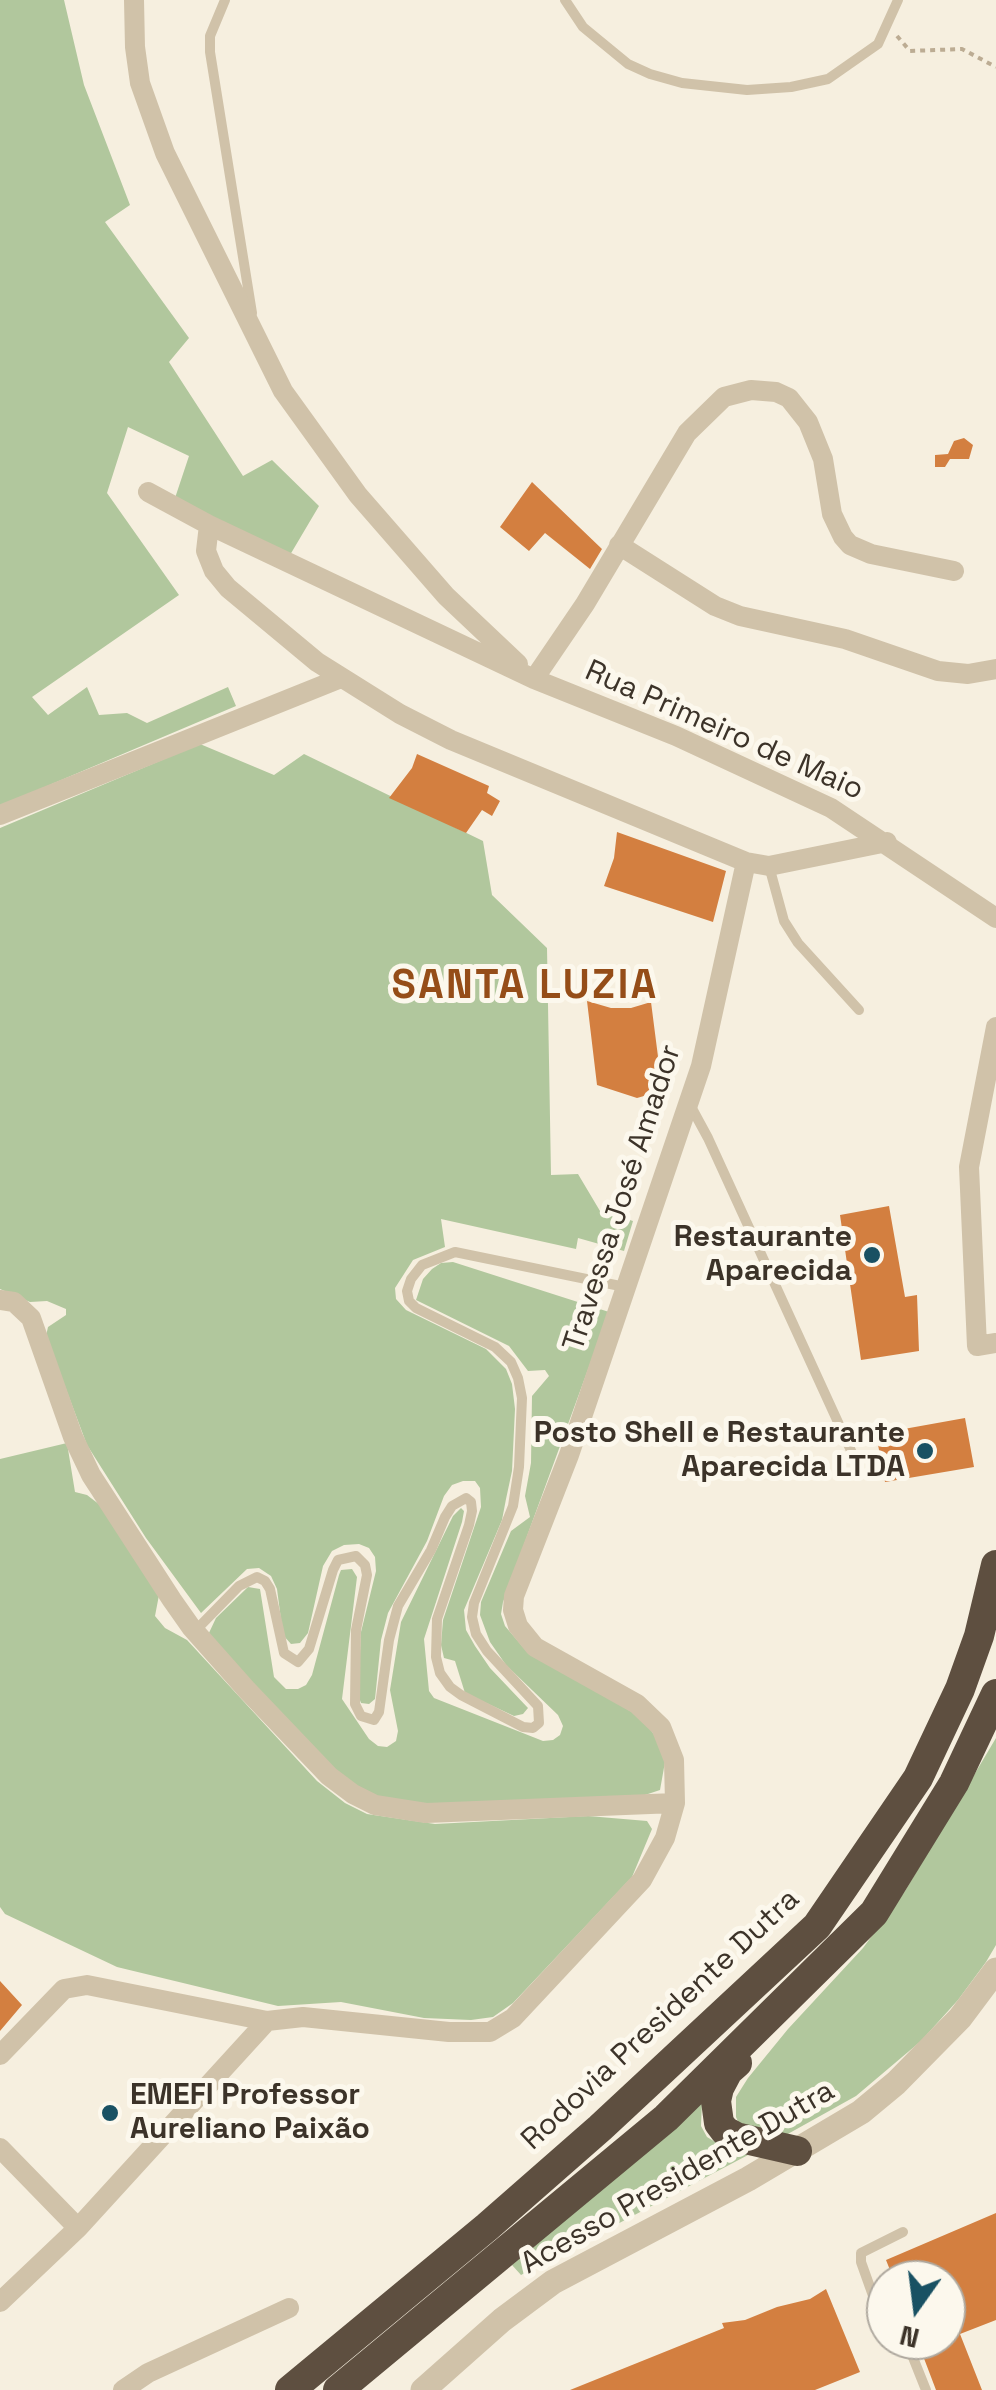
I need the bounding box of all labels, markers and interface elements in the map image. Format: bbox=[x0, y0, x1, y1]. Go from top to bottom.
street label: Rua Primeiro de Maio bbox=[579, 653, 869, 809]
district label: SANTA LUZIA bbox=[391, 963, 659, 1011]
street label: Travessa José Amador bbox=[556, 1040, 690, 1356]
place label: Restaurante Aparecida bbox=[674, 1220, 852, 1290]
marker: Restaurante Aparecida bbox=[861, 1244, 883, 1266]
place label: Posto Shell e Restaurante Aparecida LTDA bbox=[534, 1416, 905, 1486]
marker: Posto Shell e Restaurante Aparecida LTDA bbox=[914, 1440, 936, 1462]
street label: Rodovia Presidente Dutra bbox=[515, 1882, 807, 2158]
street label: Acesso Presidente Dutra bbox=[515, 2073, 841, 2283]
place label: EMEFI Professor Aureliano Paixão bbox=[130, 2078, 370, 2148]
marker: EMEFI Professor Aureliano Paixão bbox=[99, 2102, 121, 2124]
north arrow bbox=[866, 2260, 966, 2360]
text: N bbox=[896, 2317, 923, 2357]

